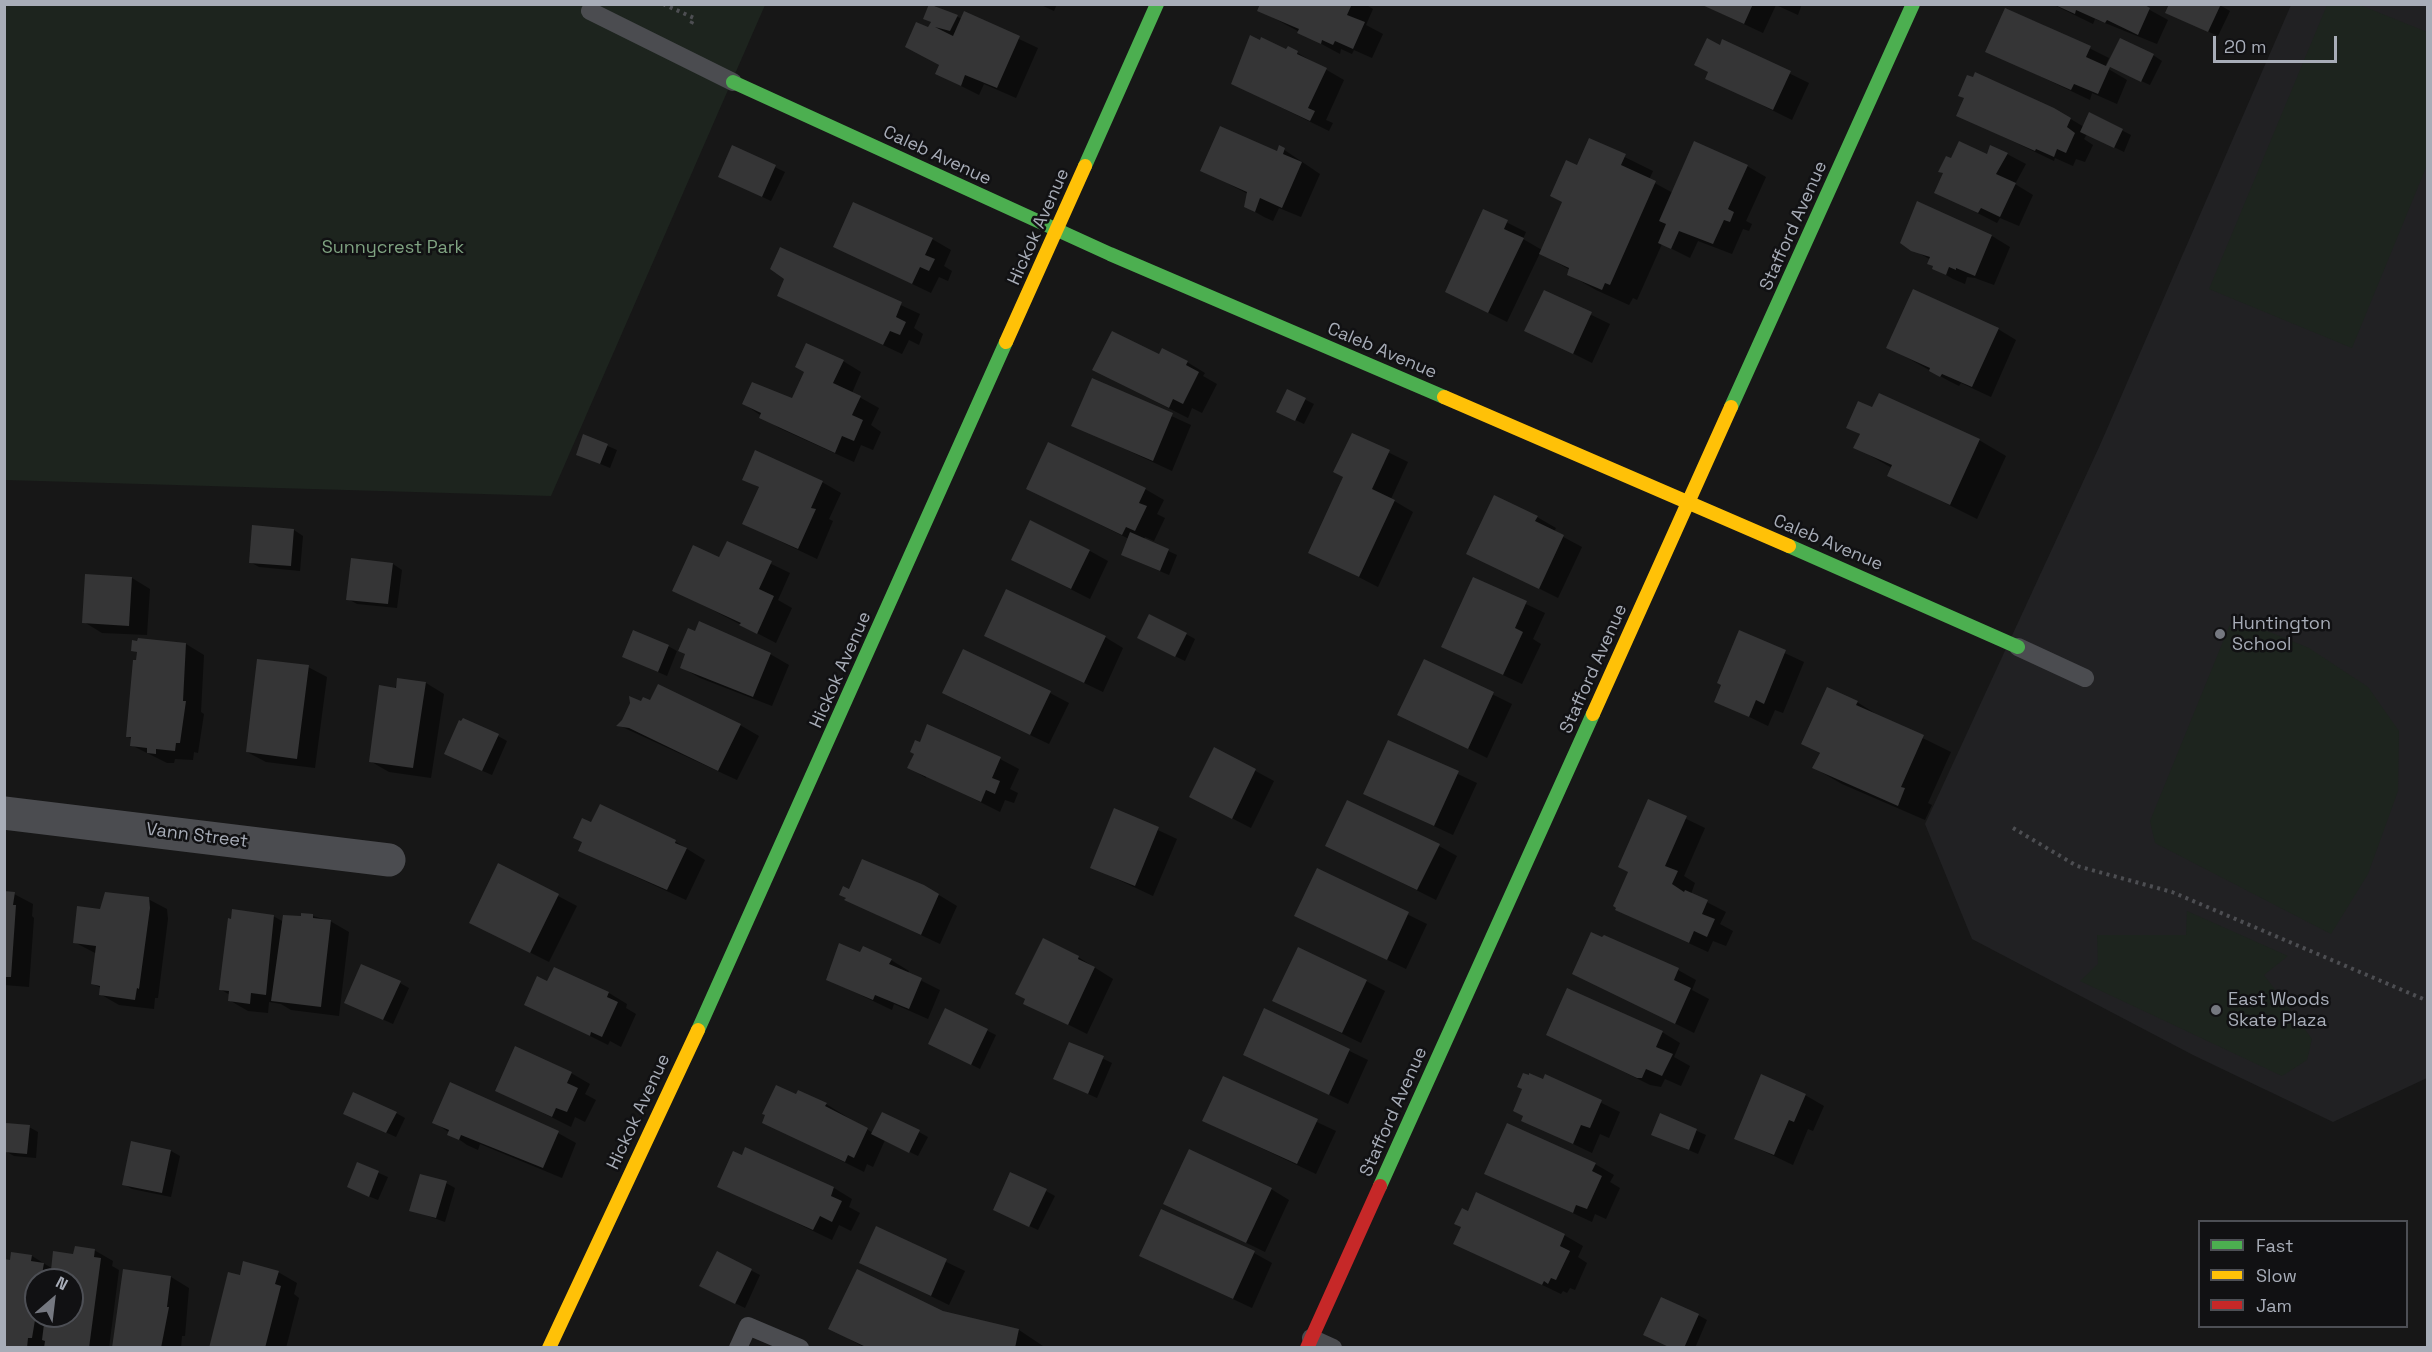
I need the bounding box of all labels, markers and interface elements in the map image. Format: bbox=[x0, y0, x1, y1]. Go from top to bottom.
scale bar bbox=[2216, 24, 2340, 62]
text: 20 m bbox=[2224, 35, 2267, 58]
street label: Caleb Avenue bbox=[880, 122, 994, 190]
street label: Stafford Avenue bbox=[1756, 158, 1832, 294]
street label: Hickok Avenue bbox=[1004, 165, 1074, 289]
park label: Sunnycrest Park bbox=[322, 237, 464, 259]
street label: Caleb Avenue bbox=[1324, 318, 1440, 384]
street label: Caleb Avenue bbox=[1770, 510, 1886, 576]
street label: Stafford Avenue bbox=[1556, 601, 1632, 737]
street label: Hickok Avenue bbox=[806, 608, 876, 732]
place label: Huntington School bbox=[2232, 613, 2331, 656]
marker: Huntington School bbox=[2213, 627, 2227, 641]
street label: Vann Street bbox=[145, 819, 249, 853]
place label: East Woods Skate Plaza bbox=[2228, 989, 2329, 1032]
marker: East Woods Skate Plaza bbox=[2209, 1003, 2223, 1017]
street label: Stafford Avenue bbox=[1356, 1044, 1432, 1180]
street label: Hickok Avenue bbox=[603, 1051, 675, 1173]
legend bbox=[2198, 1220, 2408, 1328]
text: Fast bbox=[2256, 1234, 2293, 1257]
text: Slow bbox=[2256, 1264, 2297, 1287]
north arrow bbox=[24, 1268, 84, 1328]
text: N bbox=[52, 1272, 71, 1295]
text: Jam bbox=[2256, 1294, 2292, 1317]

